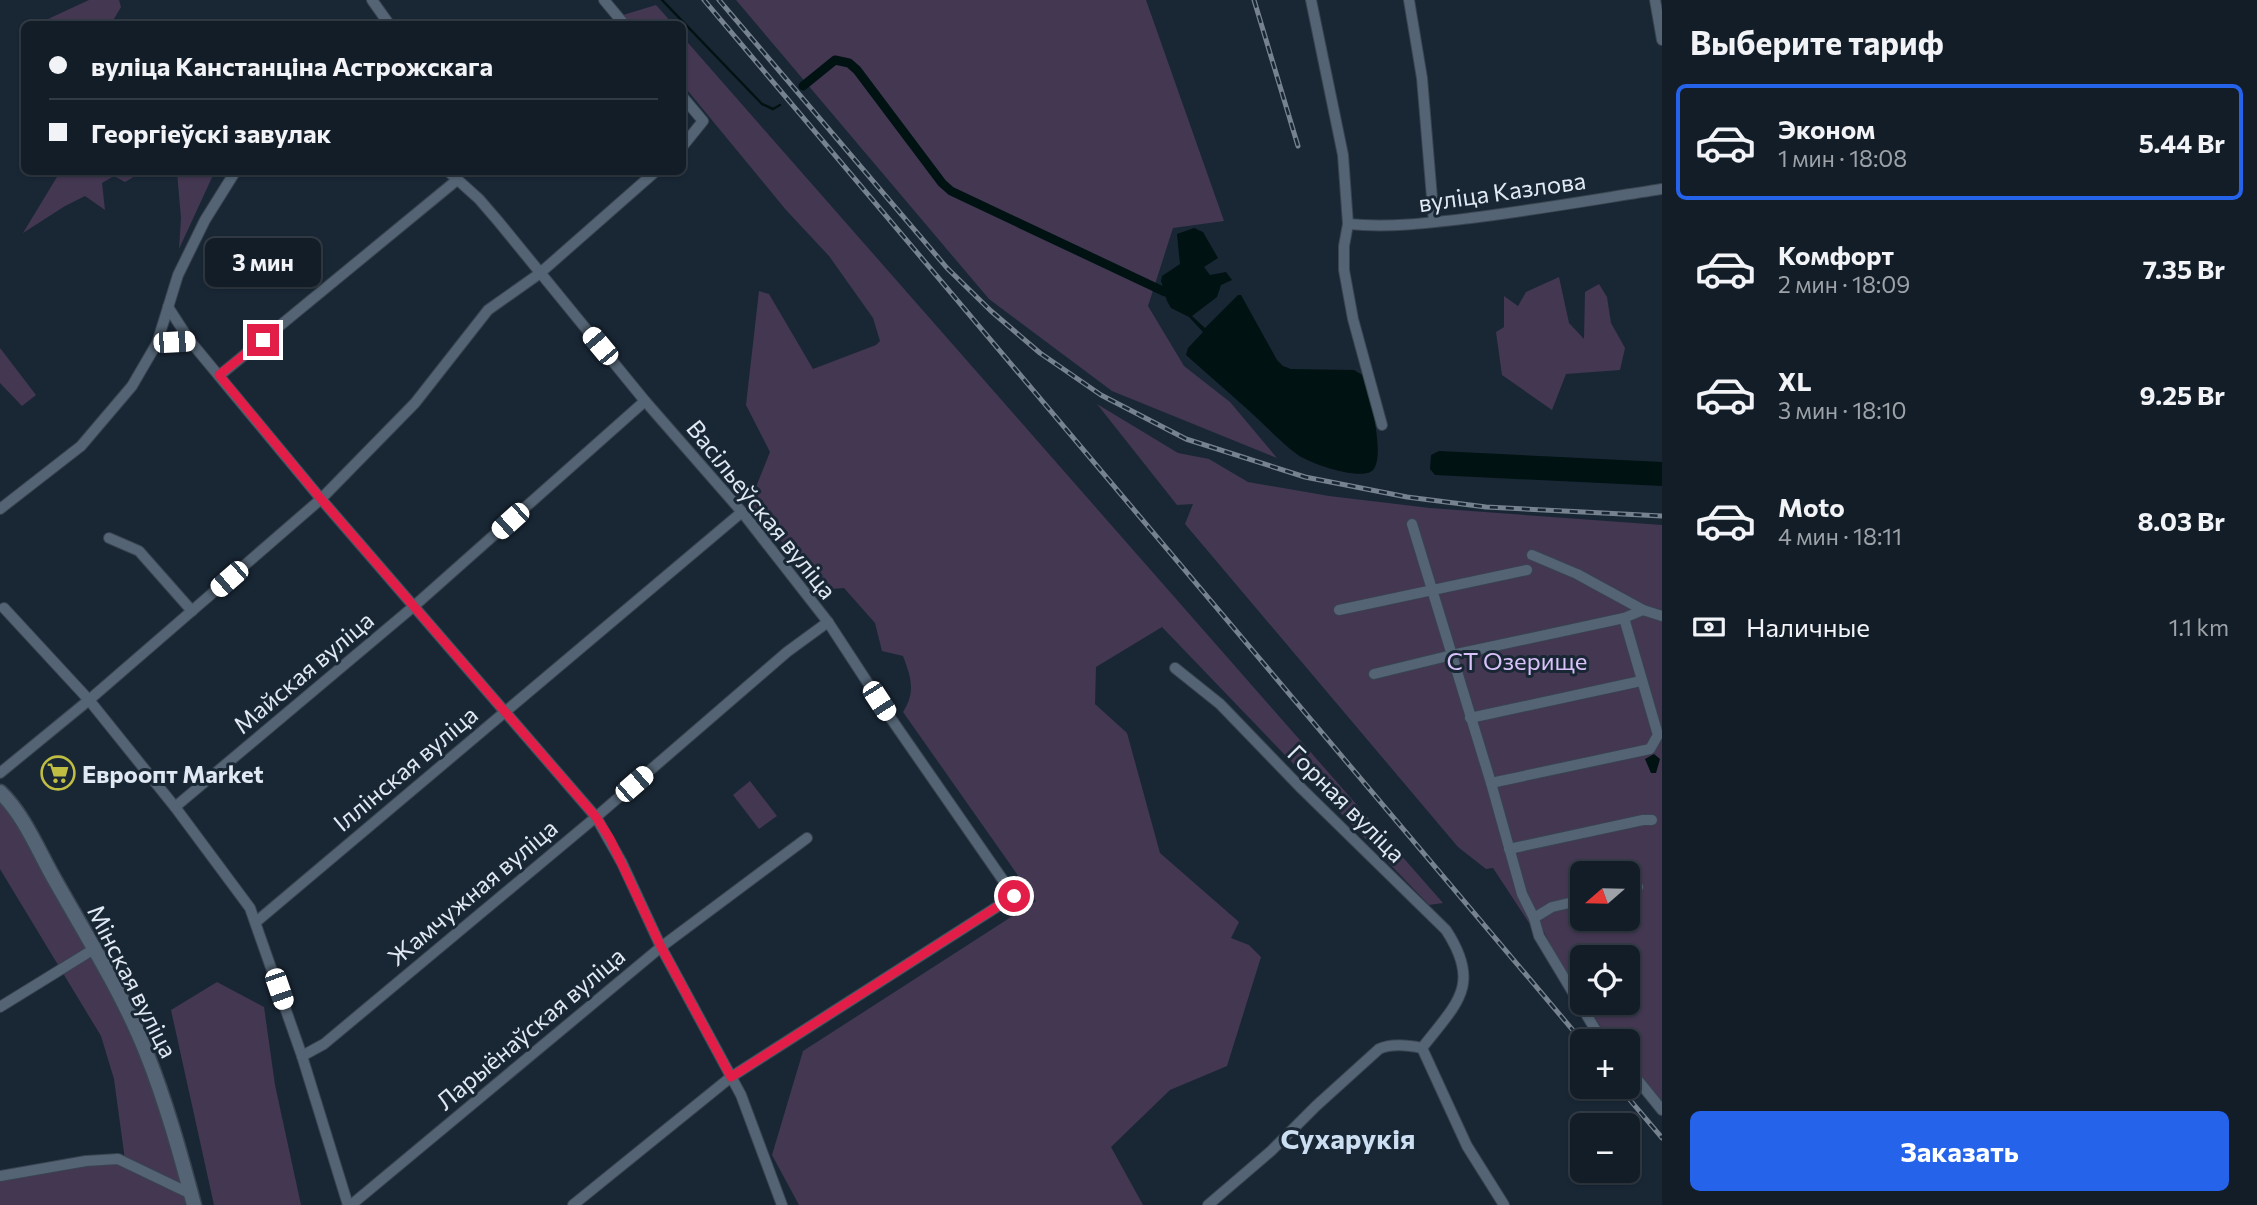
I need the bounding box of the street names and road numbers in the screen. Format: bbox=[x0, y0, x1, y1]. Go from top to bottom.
street label: вуліца Казлова bbox=[1416, 165, 1588, 217]
street label: Васільеўская вуліца bbox=[681, 414, 843, 604]
street label: Майская вуліца bbox=[227, 605, 379, 739]
street label: Іллінская вуліца bbox=[327, 699, 483, 837]
street label: Горная вуліца bbox=[1282, 738, 1412, 868]
street label: Жамчужная вуліца bbox=[381, 813, 563, 971]
street label: Мінская вуліца bbox=[82, 900, 184, 1062]
street label: Ларыёнаўская вуліца bbox=[430, 941, 630, 1115]

